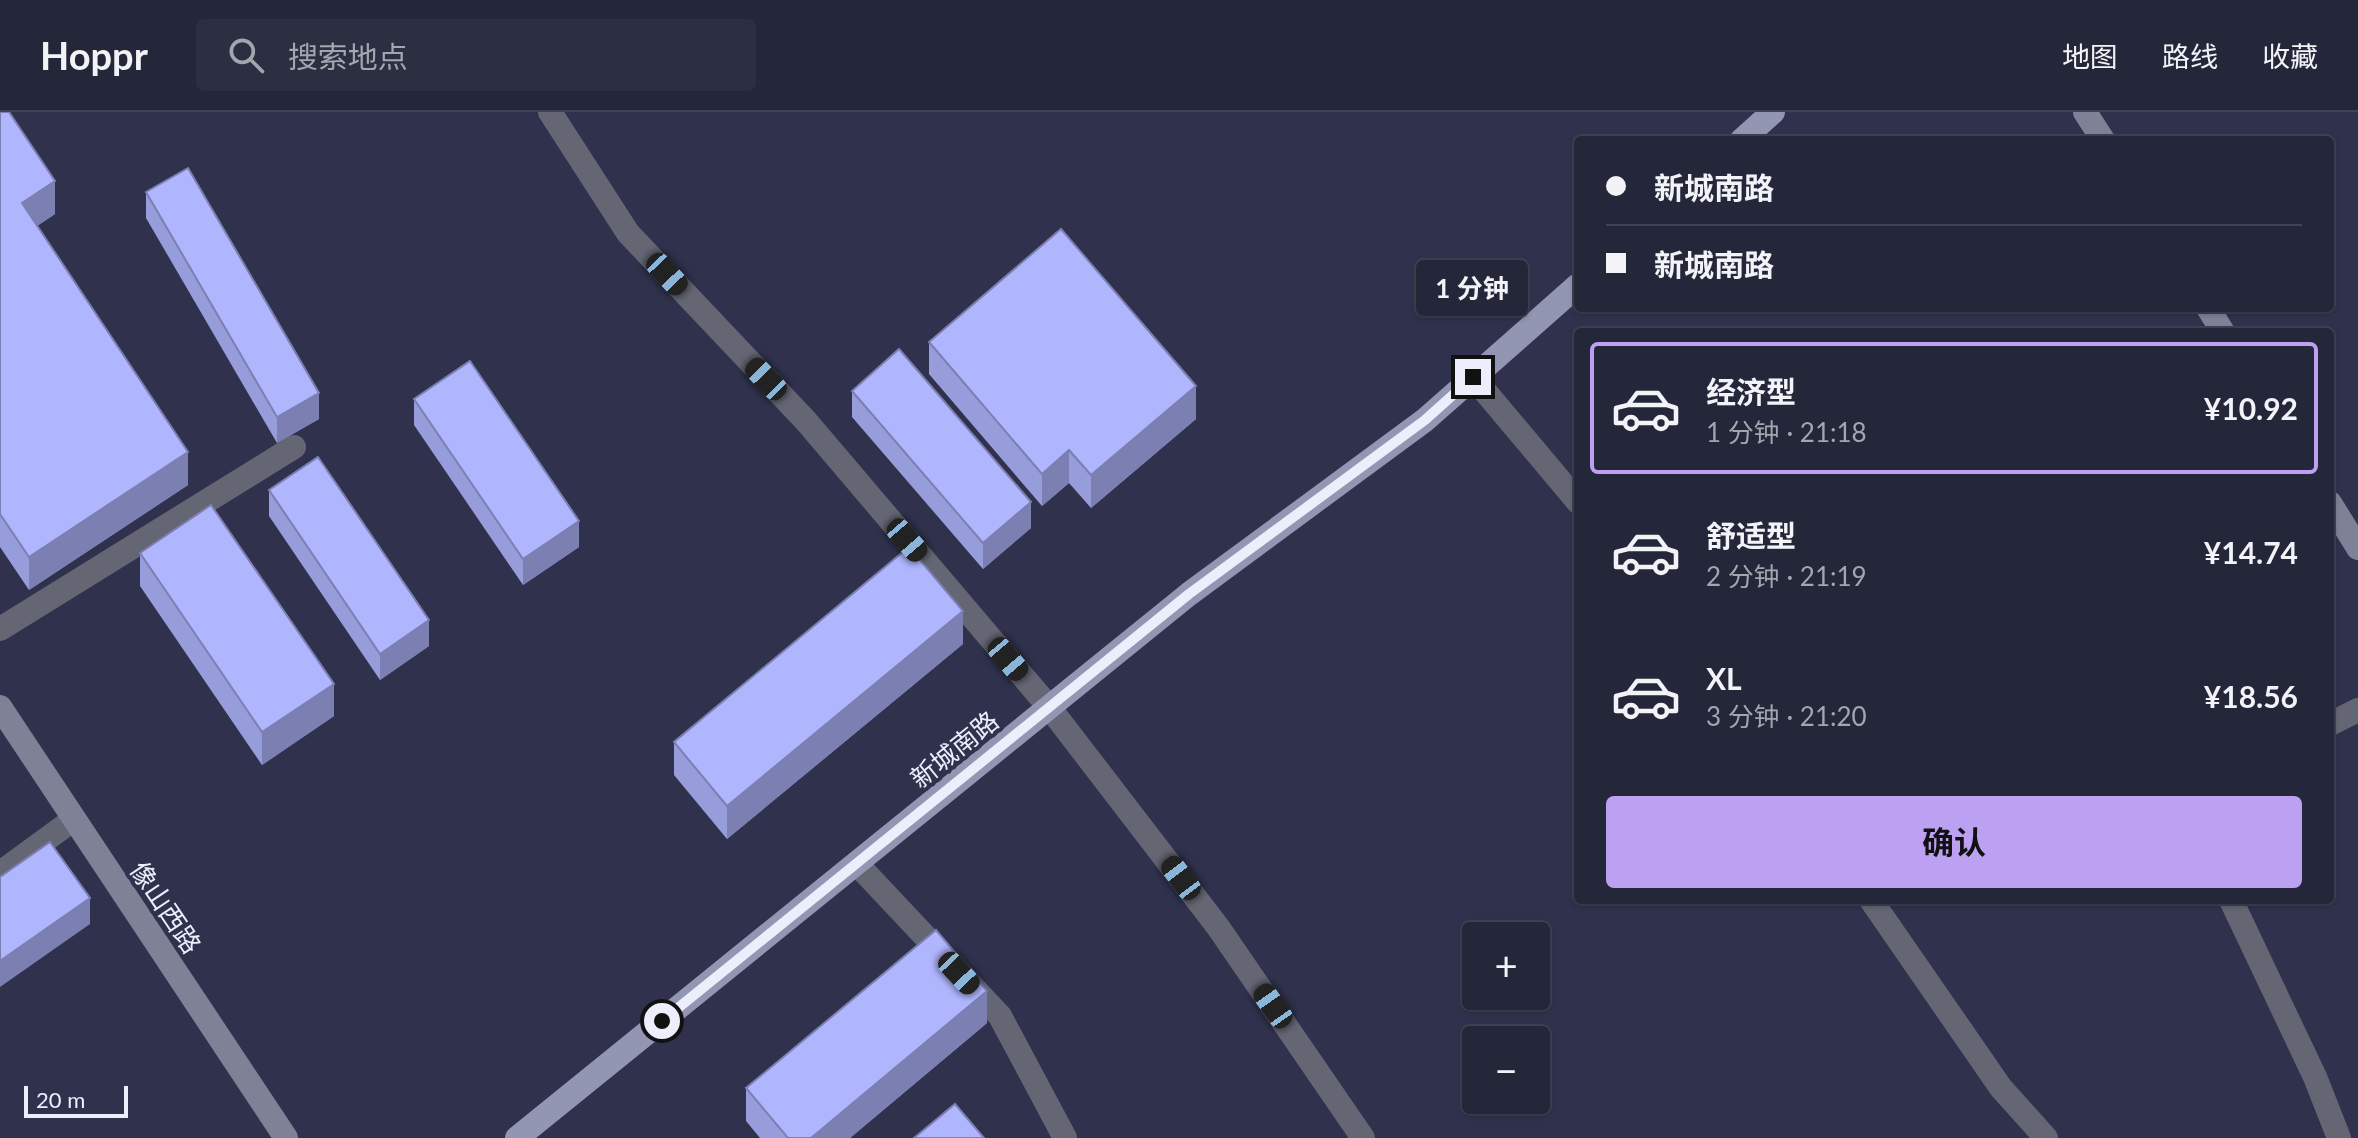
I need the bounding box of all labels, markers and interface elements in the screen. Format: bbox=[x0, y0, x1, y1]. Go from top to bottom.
search box bbox=[196, 19, 756, 91]
text: Hoppr bbox=[40, 32, 148, 78]
icon: search bbox=[224, 33, 268, 77]
text: 搜索地点 bbox=[288, 38, 408, 74]
text: 地图 bbox=[2062, 39, 2118, 73]
text: 路线 bbox=[2162, 39, 2218, 73]
text: 收藏 bbox=[2262, 39, 2318, 73]
text: 新城南路 bbox=[1654, 169, 1774, 205]
text: 新城南路 bbox=[1654, 246, 1774, 282]
car bbox=[642, 248, 692, 300]
callout: 1 分钟 bbox=[1417, 261, 1529, 317]
text: 1 分钟 bbox=[1435, 272, 1509, 304]
car bbox=[741, 353, 791, 405]
route end bbox=[1455, 359, 1491, 395]
icon: car bbox=[1610, 372, 1682, 444]
text: 经济型 bbox=[1706, 373, 1796, 409]
text: ¥10.92 bbox=[2204, 390, 2298, 426]
text: 1 分钟 · 21:18 bbox=[1706, 416, 1867, 448]
car bbox=[882, 514, 932, 566]
icon: car bbox=[1610, 516, 1682, 588]
text: 舒适型 bbox=[1706, 517, 1796, 553]
text: ¥14.74 bbox=[2204, 534, 2298, 570]
text: 2 分钟 · 21:19 bbox=[1706, 560, 1867, 592]
car bbox=[983, 633, 1033, 685]
icon: car bbox=[1610, 660, 1682, 732]
text: XL bbox=[1706, 660, 1742, 696]
text: ¥18.56 bbox=[2204, 678, 2298, 714]
text: 3 分钟 · 21:20 bbox=[1706, 700, 1867, 732]
street label: 新城南路 bbox=[904, 704, 1004, 794]
button: 确认 bbox=[1606, 796, 2302, 888]
car bbox=[1157, 852, 1205, 904]
street label: 像山西路 bbox=[124, 855, 208, 959]
map controls bbox=[1462, 922, 1550, 1114]
button: + bbox=[1462, 922, 1550, 1010]
car bbox=[934, 947, 984, 999]
car bbox=[1249, 979, 1297, 1033]
route start bbox=[644, 1003, 680, 1039]
button: − bbox=[1462, 1026, 1550, 1114]
scale bar bbox=[24, 1082, 128, 1118]
text: 20 m bbox=[36, 1086, 85, 1113]

